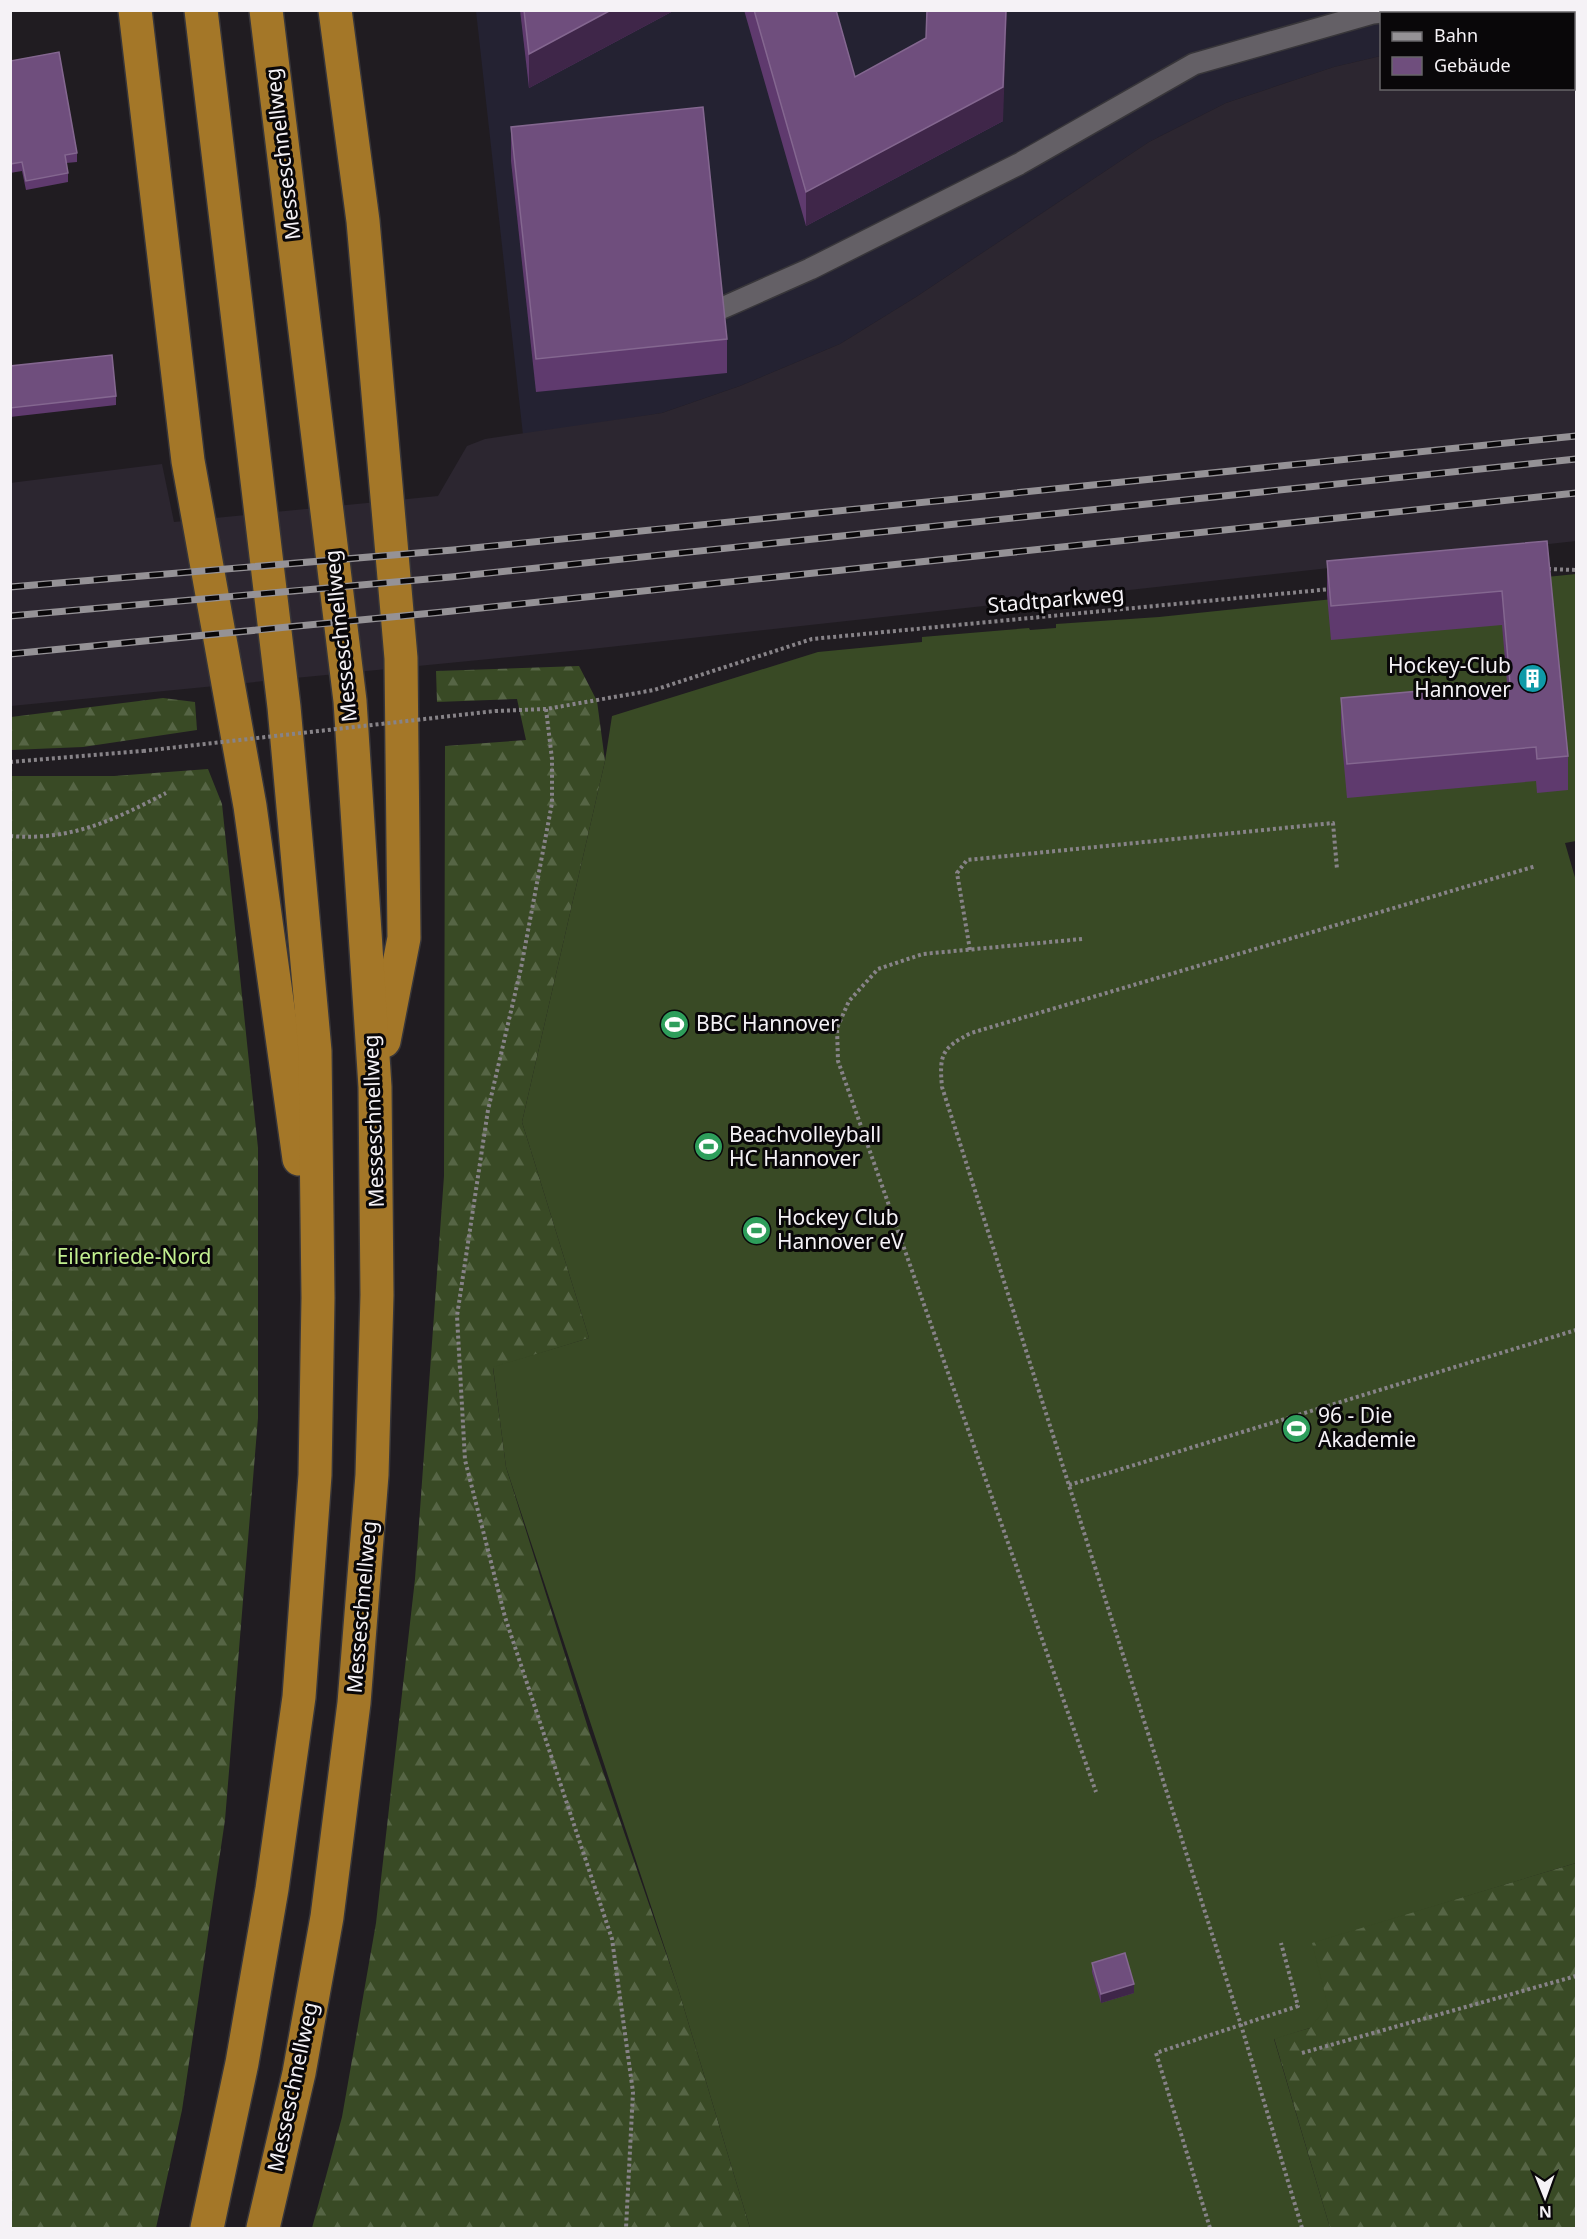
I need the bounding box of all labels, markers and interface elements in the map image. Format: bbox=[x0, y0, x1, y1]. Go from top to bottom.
legend bbox=[1380, 12, 1575, 90]
text: Bahn bbox=[1434, 23, 1478, 47]
text: Gebäude bbox=[1434, 53, 1511, 77]
street label: Messeschnellweg bbox=[258, 67, 306, 242]
street label: Messeschnellweg bbox=[317, 549, 363, 724]
street label: Stadtparkweg bbox=[986, 579, 1125, 619]
place label: Hockey-Club Hannover bbox=[1388, 651, 1511, 703]
building icon: Hockey-Club Hannover bbox=[1516, 662, 1548, 694]
sports icon: BBC Hannover bbox=[659, 1008, 691, 1040]
place label: BBC Hannover bbox=[696, 1009, 839, 1037]
street label: Messeschnellweg bbox=[356, 1034, 390, 1208]
place label: Beachvolleyball HC Hannover bbox=[729, 1120, 881, 1172]
sports icon: Beachvolleyball HC Hannover bbox=[692, 1131, 724, 1163]
place label: Hockey Club Hannover eV bbox=[777, 1203, 904, 1255]
sports icon: Hockey Club Hannover eV bbox=[740, 1214, 772, 1246]
park label: Eilenriede-Nord bbox=[57, 1242, 211, 1270]
place label: 96 - Die Akademie bbox=[1318, 1401, 1416, 1453]
sports icon: 96 - Die Akademie bbox=[1281, 1412, 1313, 1444]
street label: Messeschnellweg bbox=[340, 1520, 382, 1694]
street label: Messeschnellweg bbox=[260, 1999, 324, 2174]
north arrow bbox=[1515, 2167, 1575, 2227]
text: N bbox=[1539, 2201, 1552, 2223]

